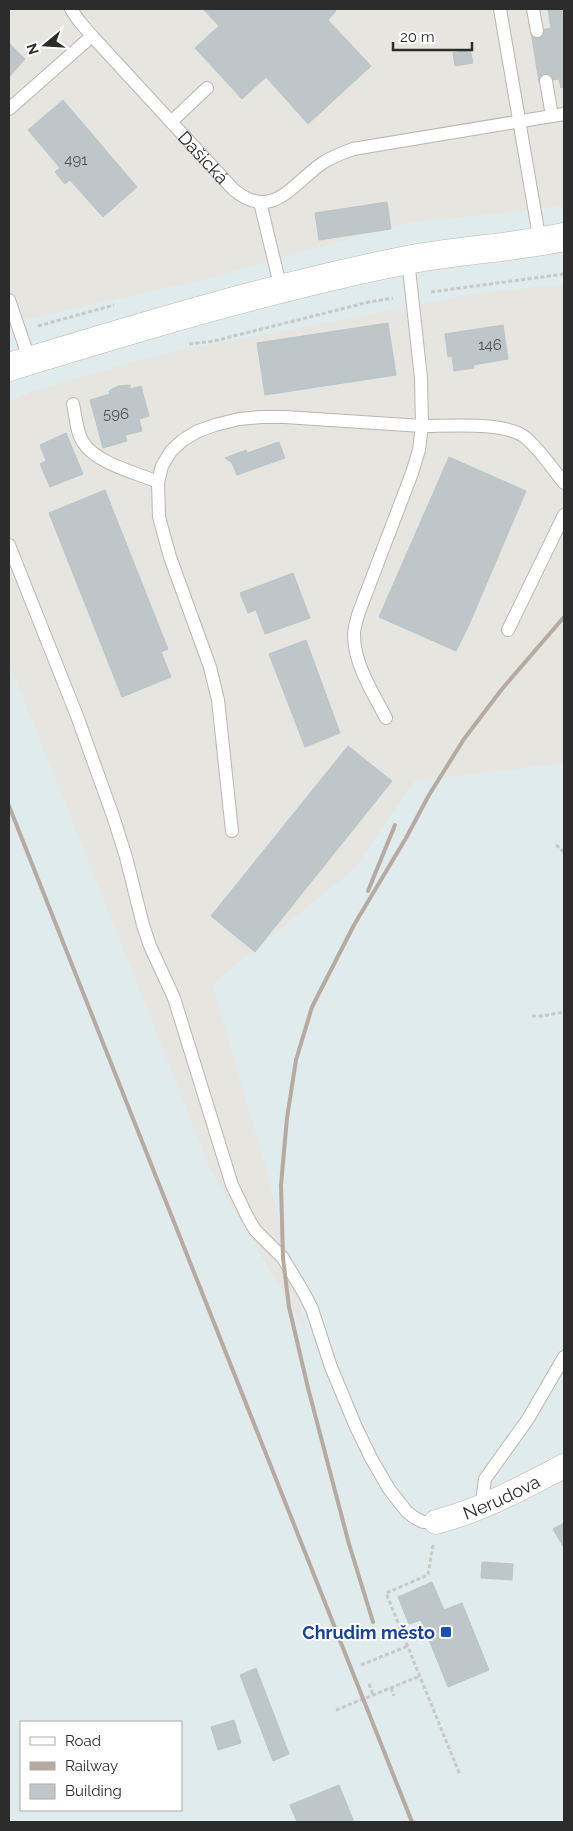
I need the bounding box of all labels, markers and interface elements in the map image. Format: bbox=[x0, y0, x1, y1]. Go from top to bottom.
north arrow bbox=[20, 20, 70, 70]
scale bar bbox=[393, 20, 472, 52]
text: 20 m bbox=[400, 28, 435, 46]
text: N bbox=[23, 41, 42, 57]
street label: Dašická bbox=[174, 126, 233, 188]
house number: 491 bbox=[64, 151, 88, 169]
house number: 146 bbox=[478, 336, 502, 354]
house number: 596 bbox=[103, 405, 129, 423]
street label: Nerudova bbox=[460, 1470, 543, 1523]
place label: Chrudim město bbox=[302, 1622, 435, 1643]
marker: Chrudim město bbox=[439, 1625, 453, 1639]
legend bbox=[20, 1721, 182, 1811]
text: Road bbox=[65, 1732, 101, 1750]
text: Railway bbox=[65, 1757, 118, 1775]
text: Building bbox=[65, 1782, 122, 1800]

